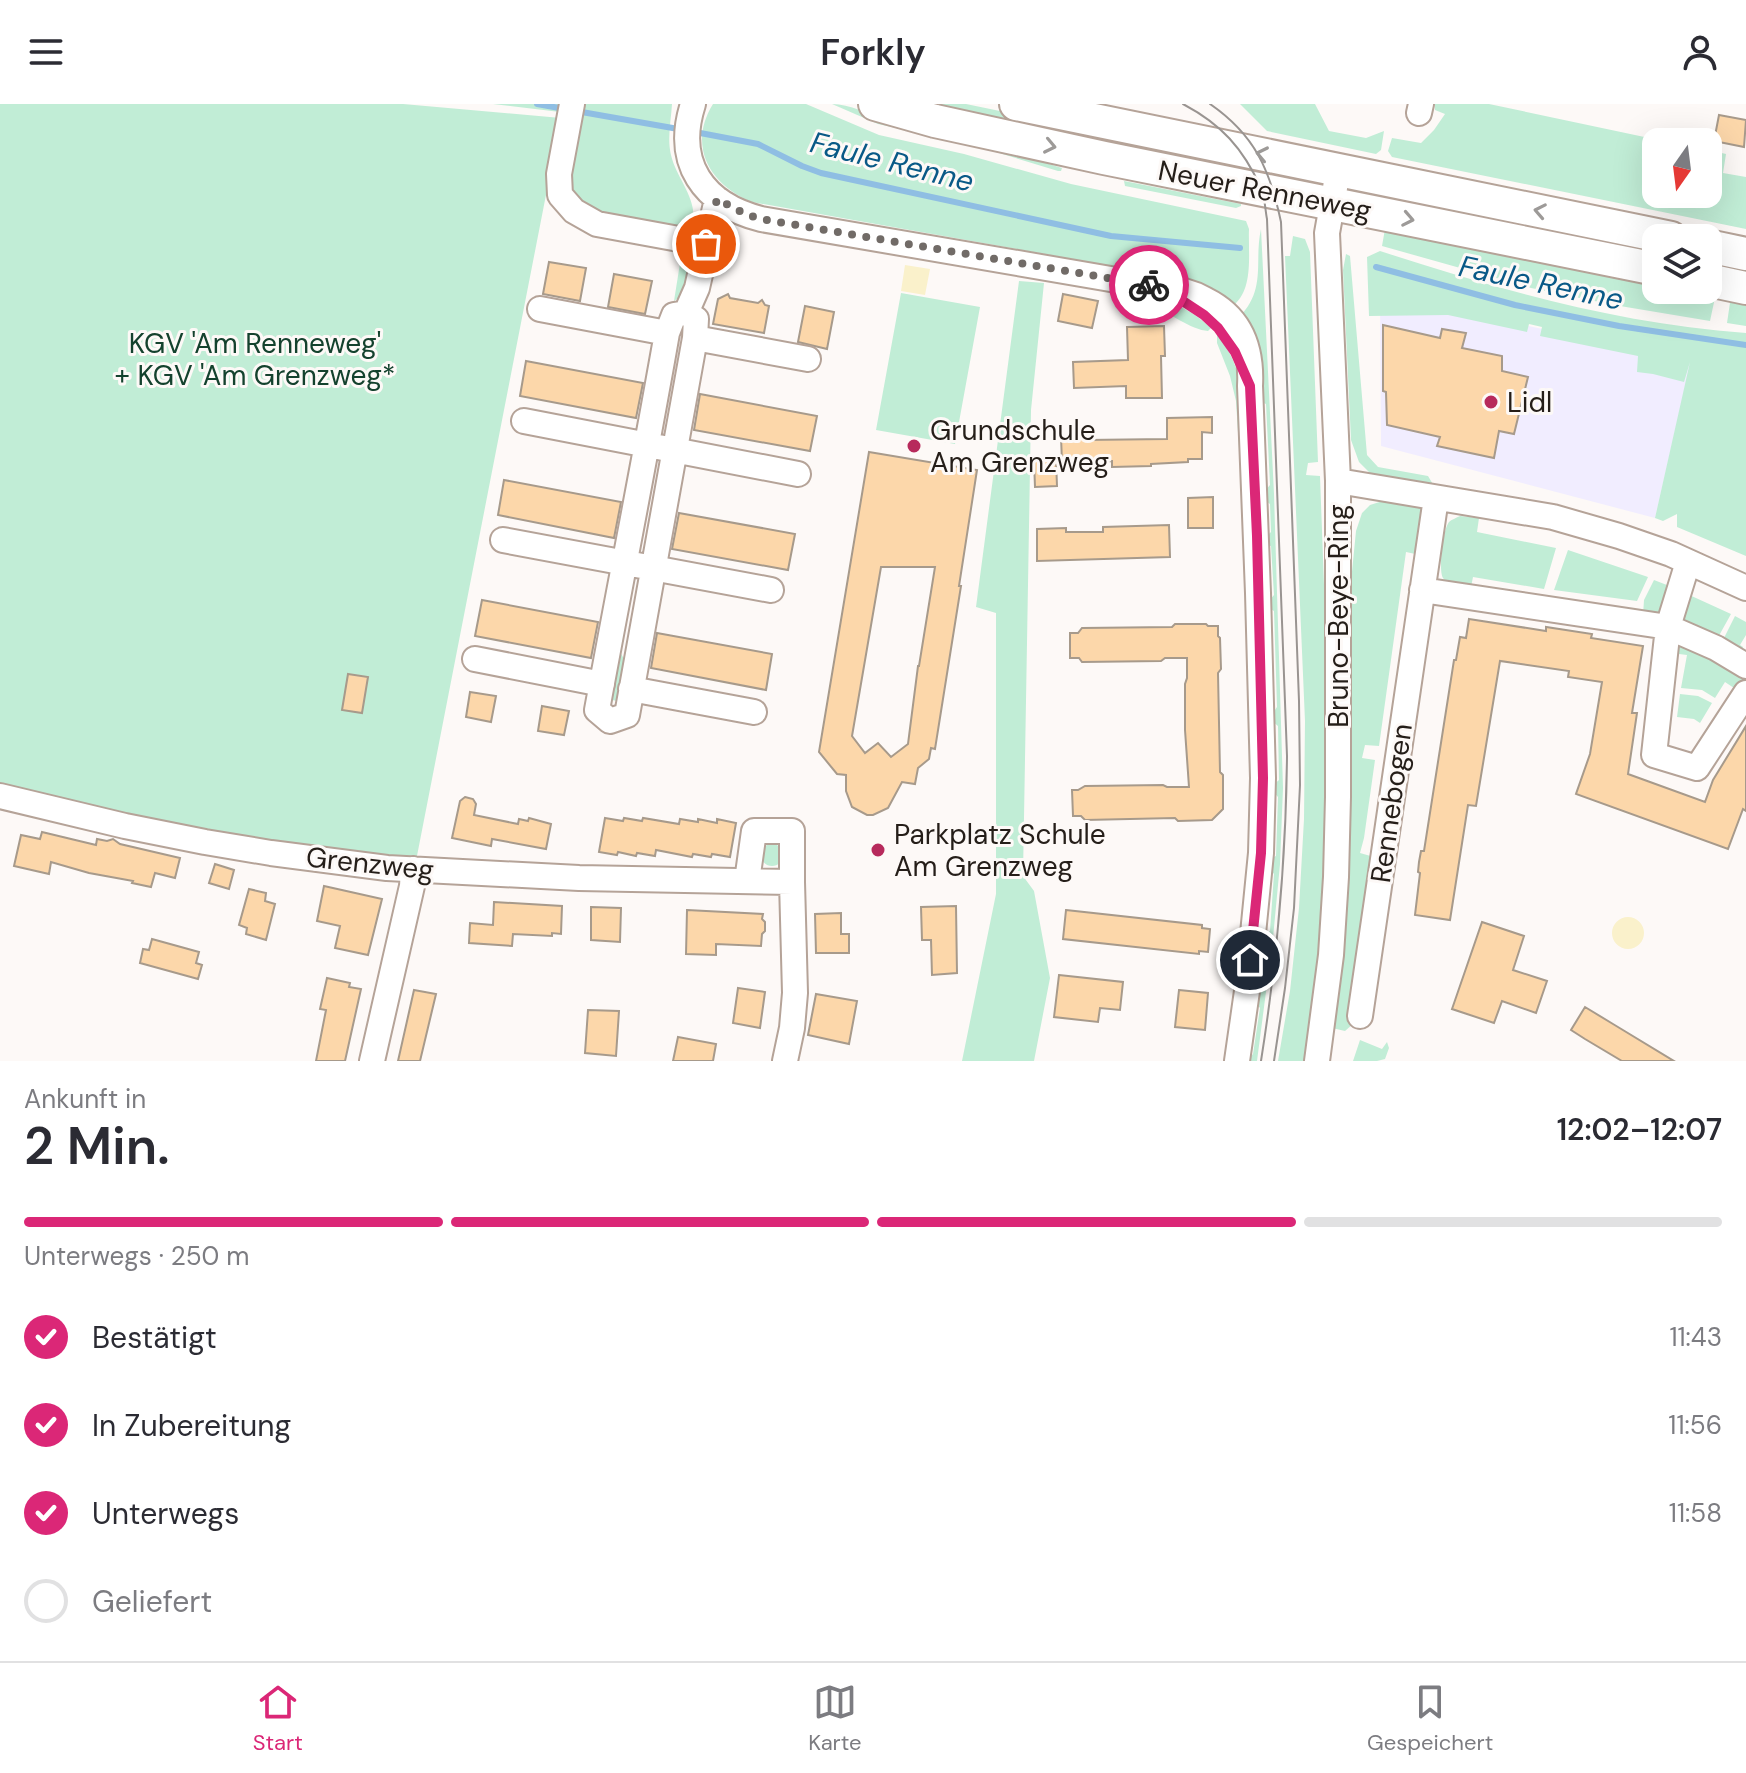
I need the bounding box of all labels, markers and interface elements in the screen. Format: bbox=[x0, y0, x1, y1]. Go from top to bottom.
text: Forkly bbox=[820, 29, 926, 76]
icon: menu bbox=[24, 30, 68, 74]
icon: person bbox=[1678, 30, 1722, 74]
water label: Faule Renne bbox=[806, 122, 978, 201]
north arrow bbox=[1642, 128, 1722, 208]
map controls bbox=[1642, 128, 1722, 304]
one-way arrow bbox=[1042, 137, 1056, 154]
one-way arrow bbox=[1255, 146, 1269, 163]
street label: Neuer Renneweg bbox=[1155, 152, 1375, 229]
one-way arrow bbox=[1533, 204, 1547, 221]
pin bbox=[672, 210, 740, 278]
one-way arrow bbox=[1401, 210, 1414, 227]
icon: bag bbox=[684, 222, 728, 266]
button: layers bbox=[1642, 224, 1722, 304]
courier bbox=[1109, 245, 1189, 325]
water label: Faule Renne bbox=[1455, 246, 1627, 319]
icon: bike bbox=[1127, 263, 1171, 307]
park label: KGV 'Am Renneweg' + KGV 'Am Grenzweg* bbox=[115, 325, 395, 394]
place label: Lidl bbox=[1507, 384, 1552, 421]
marker: Lidl bbox=[1482, 393, 1500, 411]
place label: Grundschule Am Grenzweg bbox=[930, 412, 1109, 481]
marker: Grundschule Am Grenzweg bbox=[905, 437, 923, 455]
street label: Bruno-Beye-Ring bbox=[1320, 504, 1357, 728]
street label: Rennebogen bbox=[1362, 721, 1421, 885]
place label: Parkplatz Schule Am Grenzweg bbox=[894, 816, 1106, 885]
street label: Grenzweg bbox=[304, 838, 436, 889]
marker: Parkplatz Schule Am Grenzweg bbox=[869, 841, 887, 859]
pin bbox=[1216, 926, 1284, 994]
icon: home bbox=[1228, 938, 1272, 982]
text: Ankunft in bbox=[24, 1082, 146, 1116]
text: 12:02–12:07 bbox=[1557, 1110, 1722, 1149]
text: 2 Min. bbox=[24, 1112, 170, 1180]
text: Unterwegs · 250 m bbox=[24, 1239, 249, 1273]
icon: check bbox=[24, 1315, 68, 1359]
text: Bestätigt bbox=[92, 1318, 217, 1357]
text: 11:43 bbox=[1669, 1320, 1722, 1354]
icon: check bbox=[24, 1403, 68, 1447]
text: In Zubereitung bbox=[92, 1406, 291, 1445]
text: 11:56 bbox=[1668, 1408, 1722, 1442]
icon: check bbox=[24, 1491, 68, 1535]
text: Unterwegs bbox=[92, 1494, 239, 1533]
text: 11:58 bbox=[1669, 1496, 1722, 1530]
text: Geliefert bbox=[92, 1582, 212, 1621]
tab: Start bbox=[253, 1680, 303, 1757]
tab: Karte bbox=[808, 1680, 862, 1757]
tab: Gespeichert bbox=[1367, 1680, 1493, 1757]

